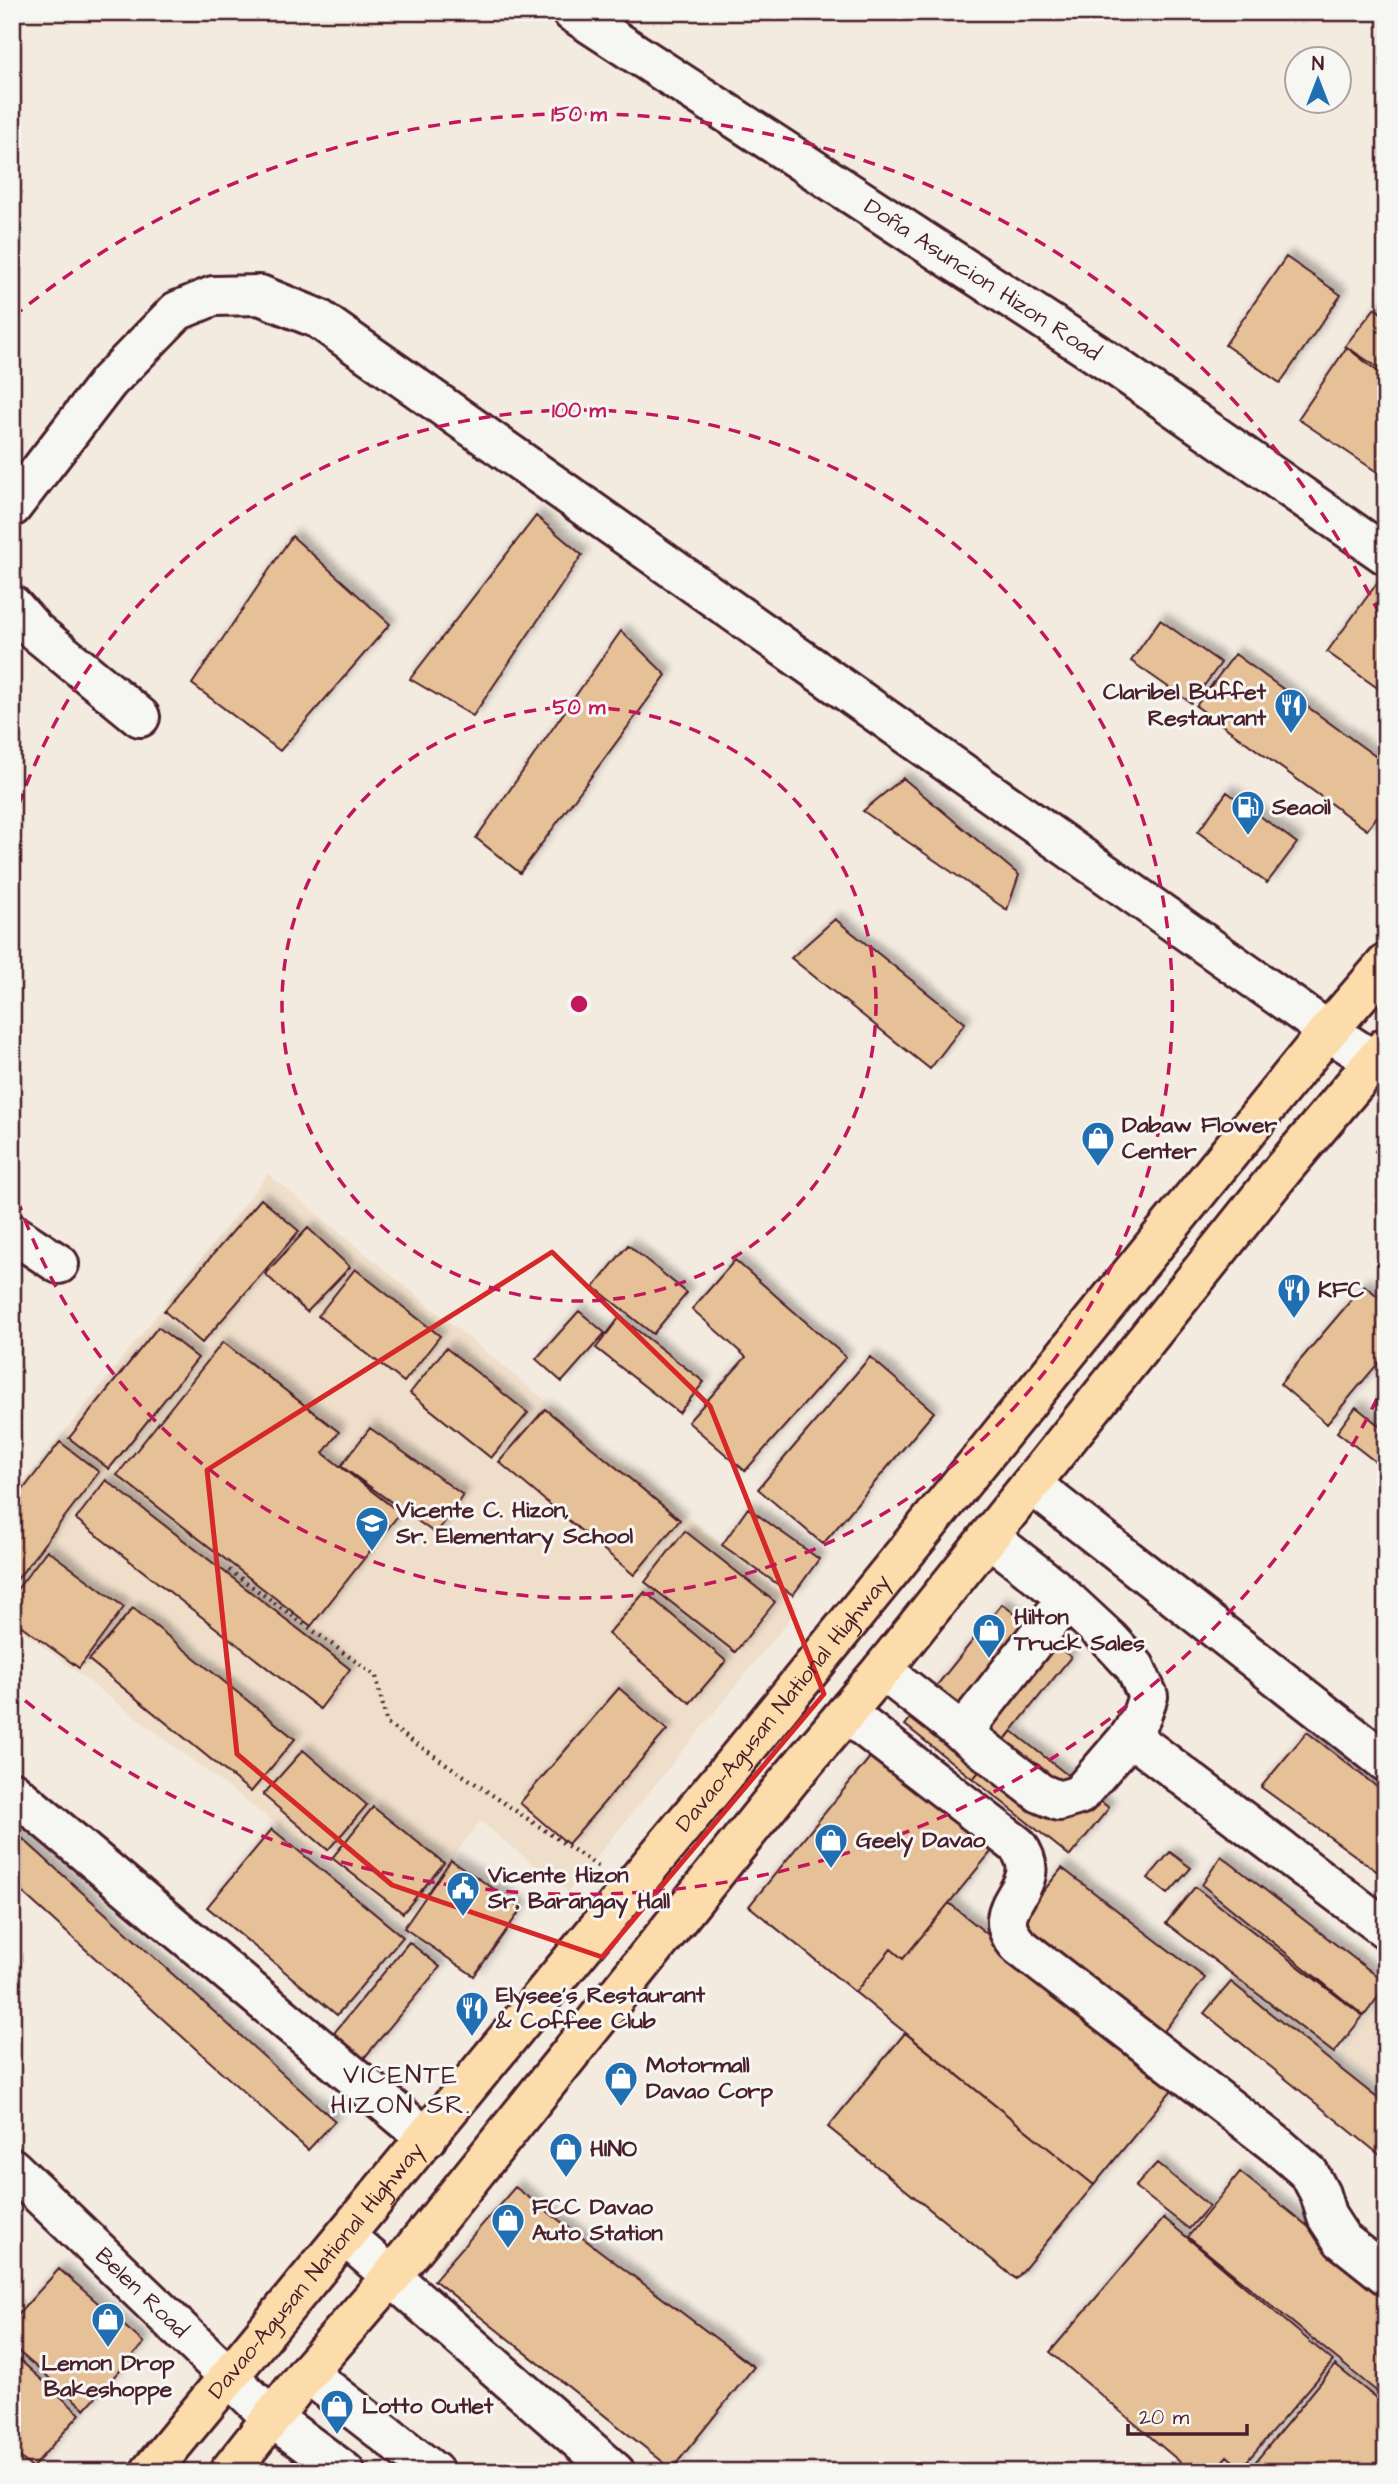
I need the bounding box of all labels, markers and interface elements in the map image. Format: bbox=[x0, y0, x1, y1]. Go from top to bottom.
north arrow bbox=[1282, 46, 1352, 116]
text: N bbox=[1312, 51, 1324, 78]
text: 150 m bbox=[551, 100, 607, 129]
street label: Doña Asuncion Hizon Road bbox=[858, 191, 1107, 369]
text: 100 m bbox=[552, 396, 607, 425]
place label: Claribel Buffet Restaurant bbox=[1103, 676, 1267, 734]
restaurant icon: Claribel Buffet Restaurant bbox=[1272, 686, 1310, 735]
text: 50 m bbox=[553, 693, 606, 722]
fuel station icon: Seaoil bbox=[1229, 788, 1267, 837]
place label: Seaoil bbox=[1271, 791, 1331, 823]
centre of rings bbox=[567, 992, 591, 1016]
place label: Dabaw Flower Center bbox=[1122, 1109, 1278, 1167]
shop icon: Dabaw Flower Center bbox=[1079, 1119, 1117, 1168]
restaurant icon: KFC bbox=[1275, 1271, 1313, 1320]
place label: KFC bbox=[1318, 1274, 1365, 1306]
place label: Vicente C. Hizon, Sr. Elementary School bbox=[395, 1494, 634, 1554]
school or university icon: Vicente C. Hizon, Sr. Elementary School bbox=[353, 1504, 391, 1553]
street label: Davao-Agusan National Highway bbox=[668, 1567, 899, 1839]
place label: Hilton Truck Sales bbox=[1013, 1601, 1145, 1659]
shop icon: Hilton Truck Sales bbox=[970, 1611, 1008, 1660]
shop icon: Geely Davao bbox=[812, 1821, 850, 1870]
place label: Geely Davao bbox=[856, 1824, 986, 1858]
place label: Vicente Hizon Sr. Barangay Hall bbox=[487, 1859, 670, 1919]
public building icon: Vicente Hizon Sr. Barangay Hall bbox=[444, 1869, 482, 1918]
place label: Elysee's Restaurant & Coffee Club bbox=[495, 1979, 706, 2037]
restaurant icon: Elysee's Restaurant & Coffee Club bbox=[453, 1989, 491, 2038]
place label: Motormall Davao Corp bbox=[646, 2049, 773, 2107]
district label: VICENTE HIZON SR. bbox=[330, 2057, 472, 2123]
shop icon: Motormall Davao Corp bbox=[602, 2059, 640, 2108]
shop icon: HINO bbox=[547, 2130, 585, 2179]
place label: HINO bbox=[590, 2133, 638, 2165]
street label: Davao-Agusan National Highway bbox=[201, 2135, 432, 2406]
place label: FCC Davao Auto Station bbox=[532, 2191, 663, 2249]
shop icon: FCC Davao Auto Station bbox=[489, 2201, 527, 2250]
street label: Belen Road bbox=[88, 2240, 196, 2345]
shop icon: Lemon Drop Bakeshoppe bbox=[89, 2300, 127, 2349]
place label: Lemon Drop Bakeshoppe bbox=[41, 2347, 175, 2405]
shop icon: Lotto Outlet bbox=[318, 2387, 356, 2436]
place label: Lotto Outlet bbox=[362, 2390, 494, 2422]
scale bar bbox=[1128, 2393, 1248, 2437]
text: 20 m bbox=[1139, 2403, 1190, 2432]

